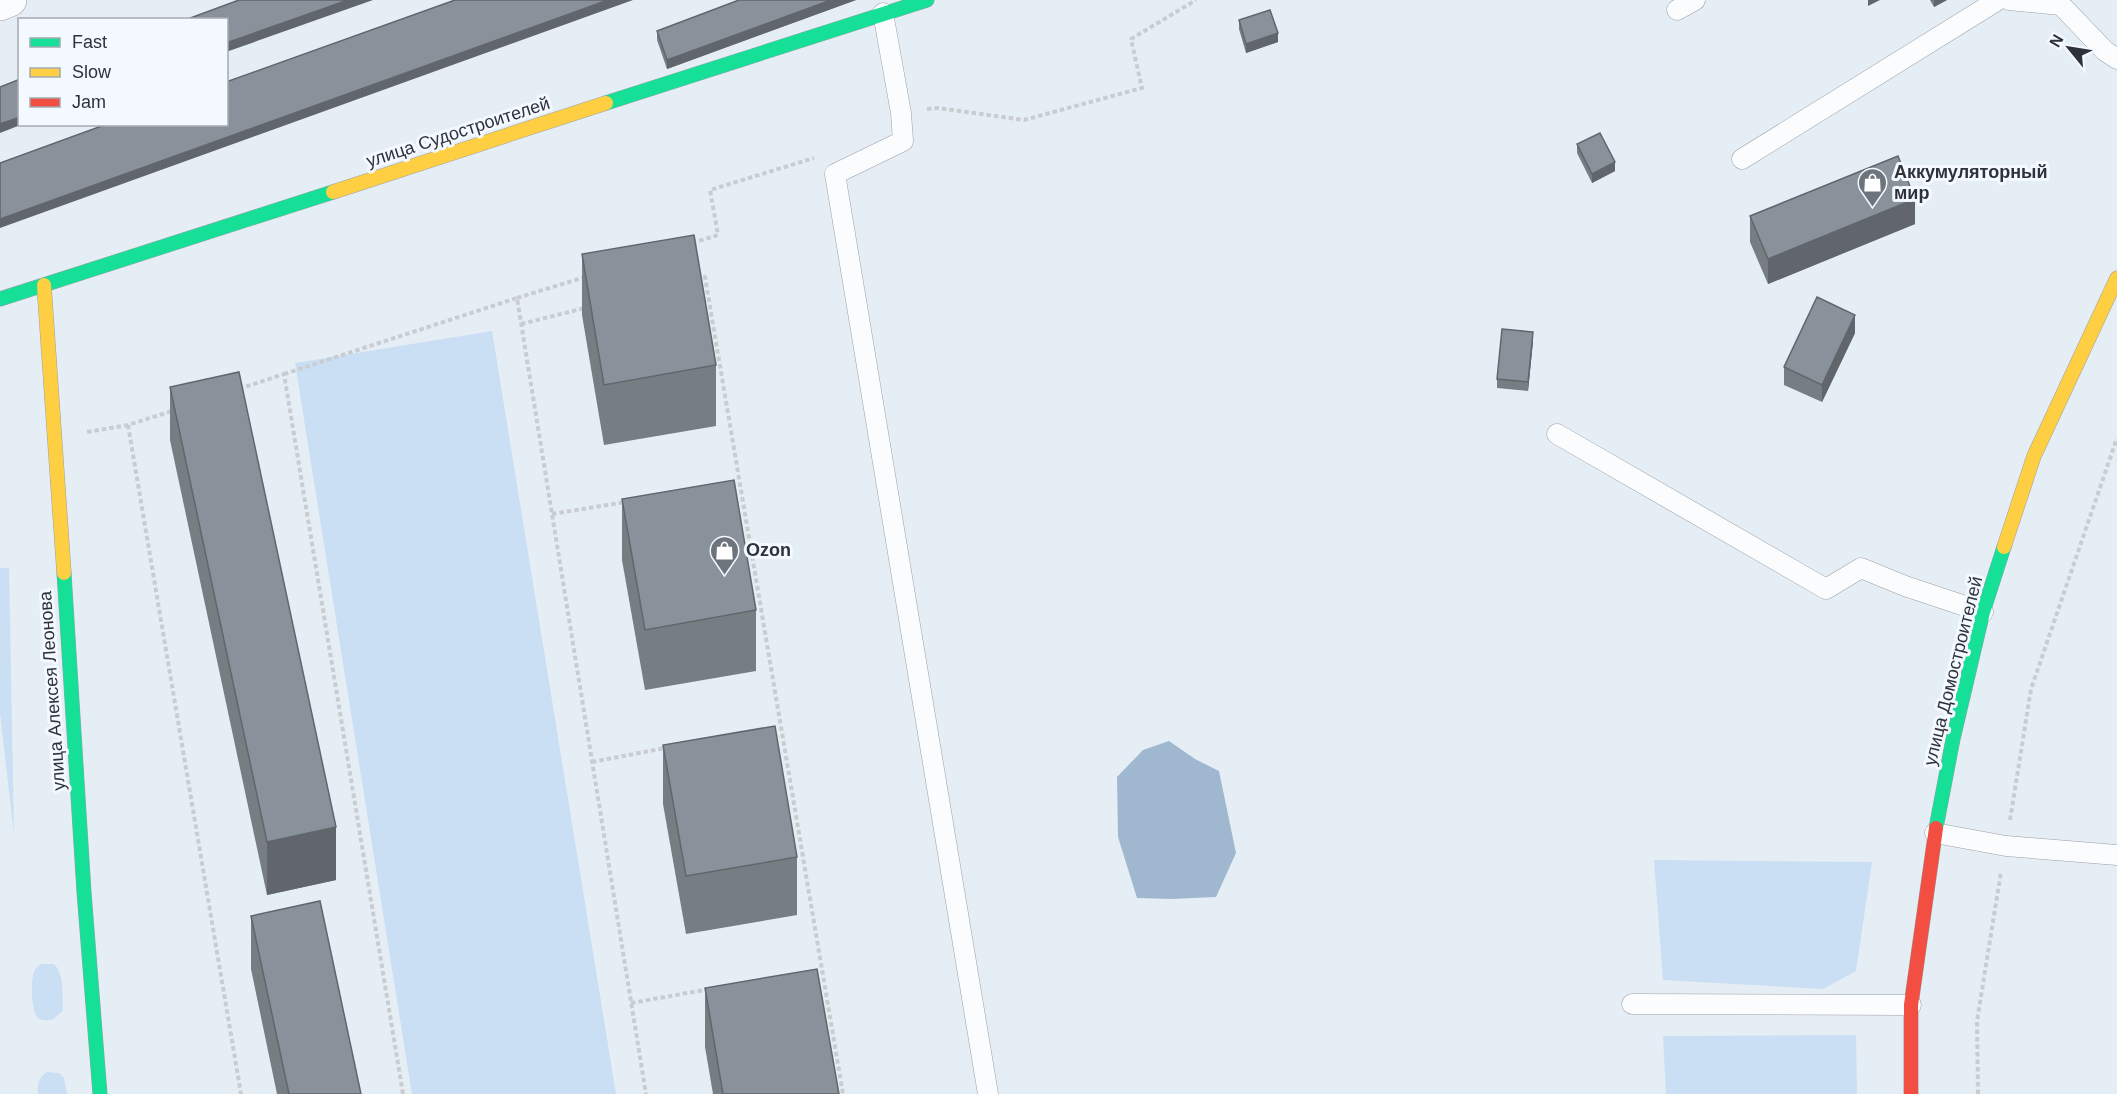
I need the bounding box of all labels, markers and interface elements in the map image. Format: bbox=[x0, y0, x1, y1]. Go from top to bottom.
legend bbox=[18, 18, 228, 126]
north arrow bbox=[2039, 18, 2099, 78]
text: N bbox=[2046, 31, 2067, 50]
text: Fast bbox=[72, 32, 107, 52]
text: Slow bbox=[72, 62, 112, 82]
text: Jam bbox=[72, 92, 106, 112]
street label: улица Судостроителей bbox=[364, 93, 552, 171]
place label: Аккумуляторный мир bbox=[1894, 162, 2047, 203]
shop icon: Аккумуляторный мир bbox=[1857, 166, 1889, 208]
shop icon: Ozon bbox=[709, 534, 741, 576]
place label: Ozon bbox=[746, 540, 791, 560]
street label: улица Домостроителей bbox=[1920, 574, 1986, 768]
street label: улица Алексея Леонова bbox=[35, 590, 69, 791]

